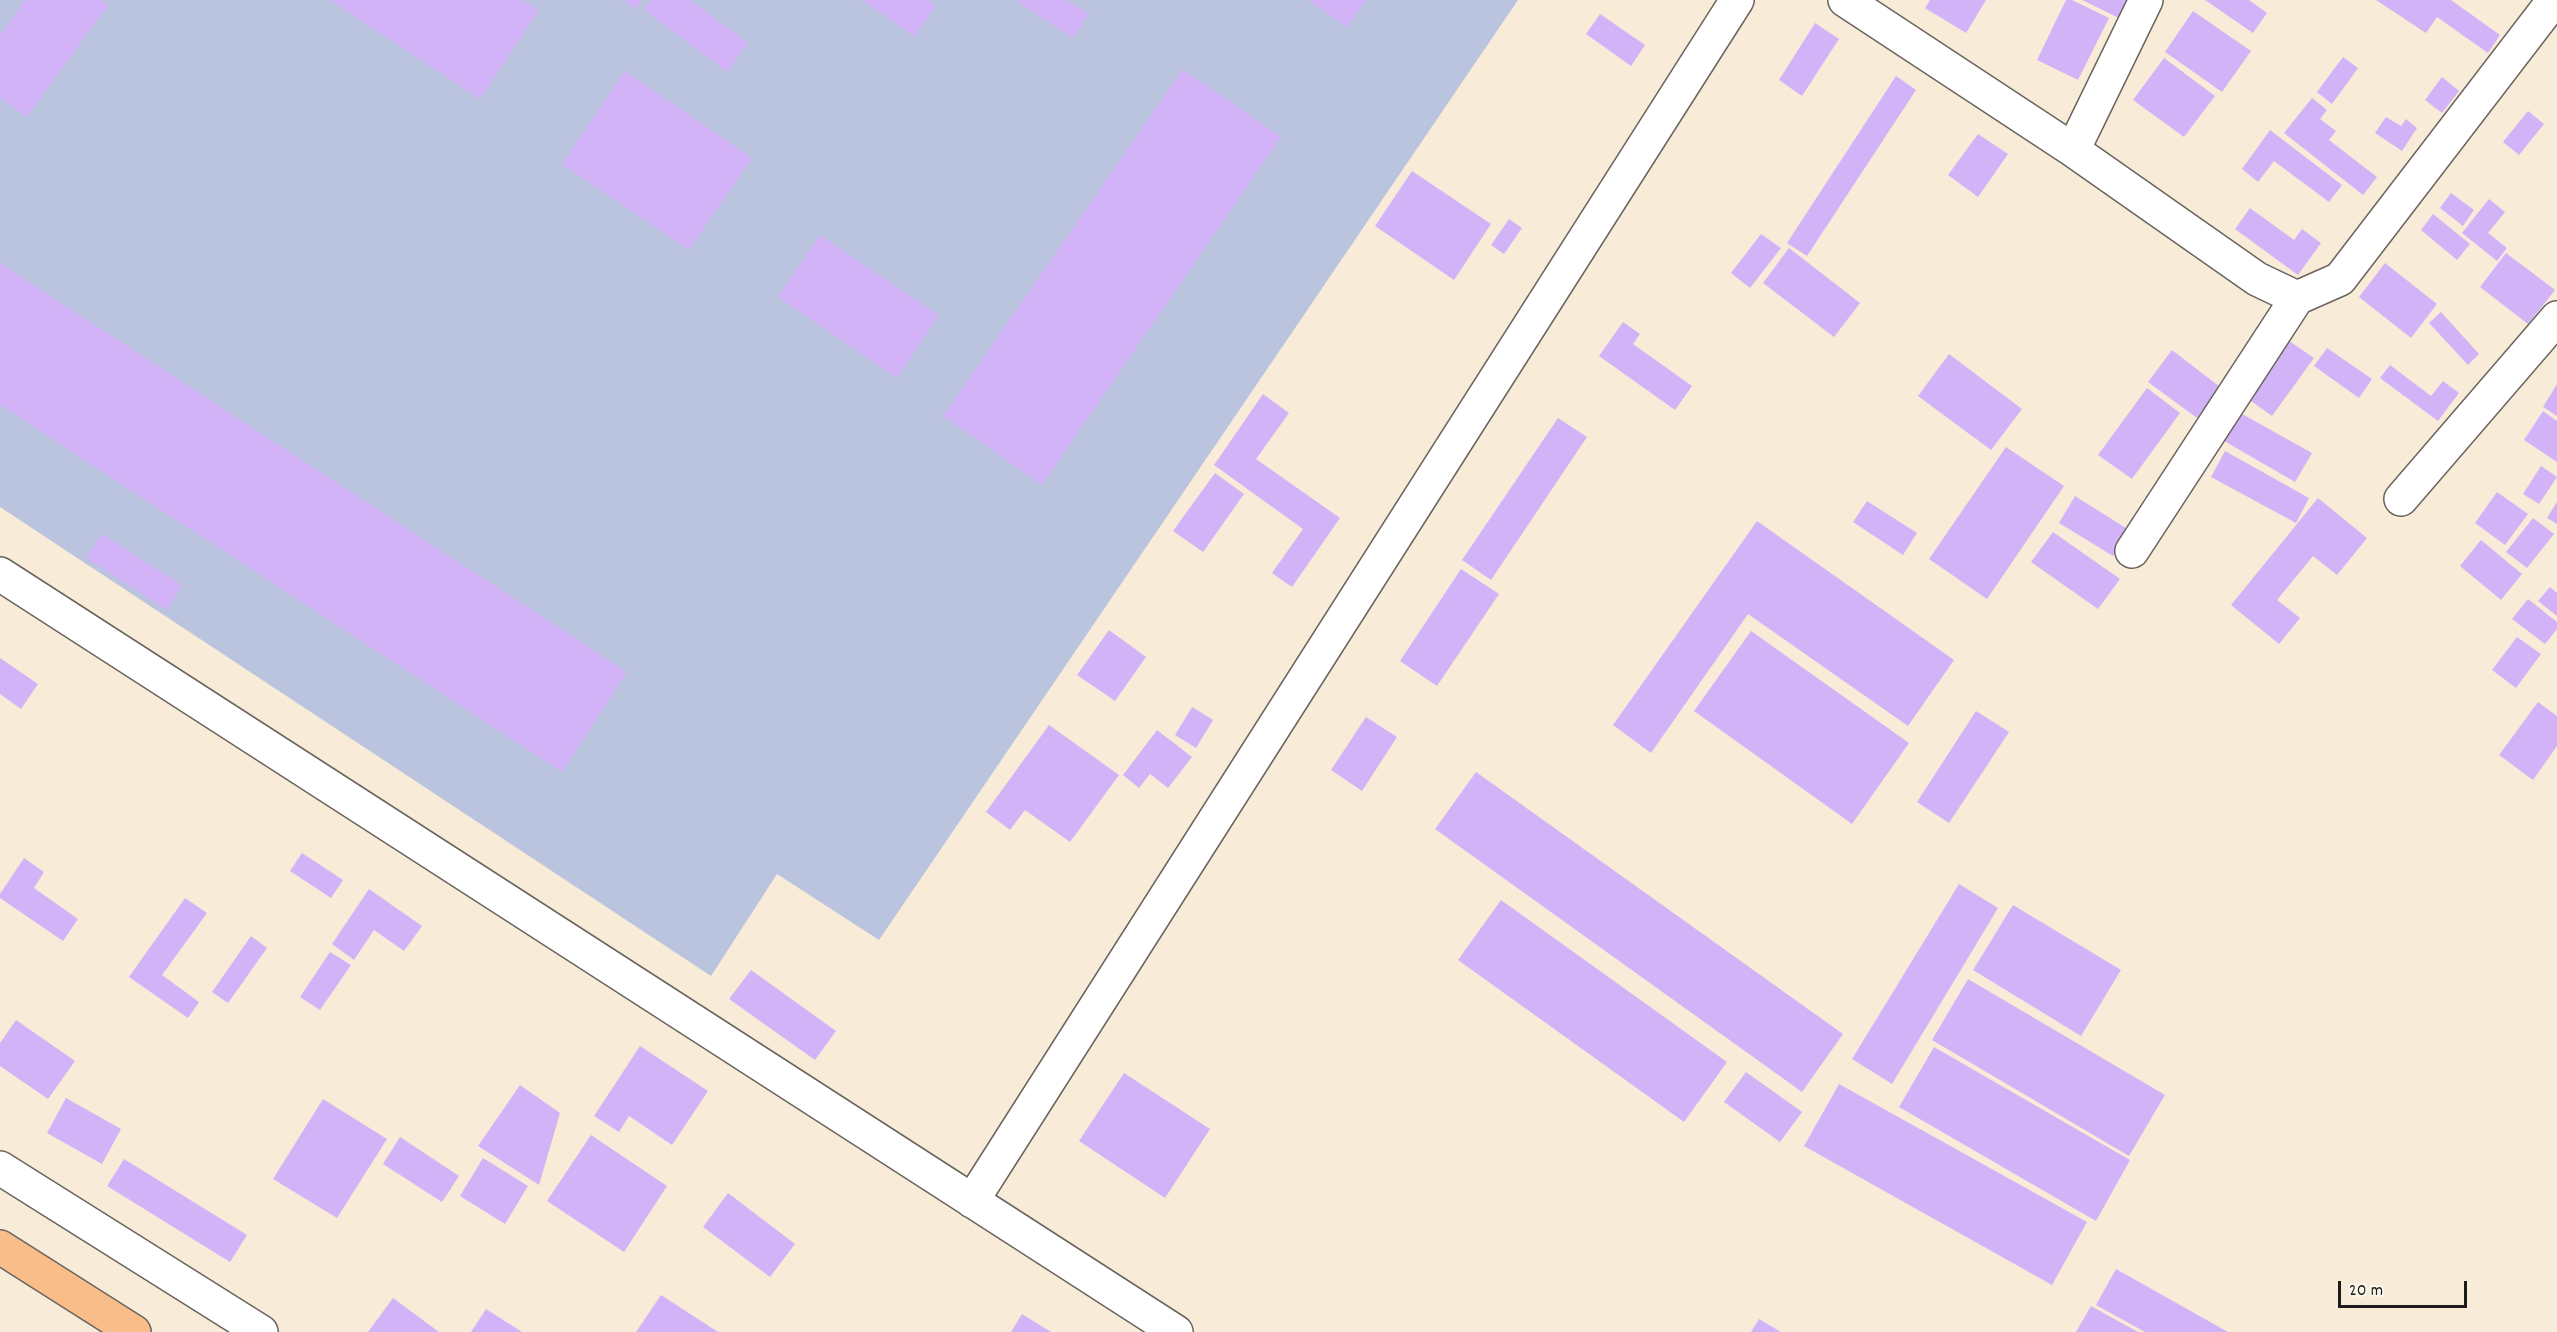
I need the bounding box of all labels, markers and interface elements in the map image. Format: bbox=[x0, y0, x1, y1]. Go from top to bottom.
scale bar bbox=[2341, 1269, 2470, 1307]
text: 20 m bbox=[2349, 1279, 2383, 1304]

